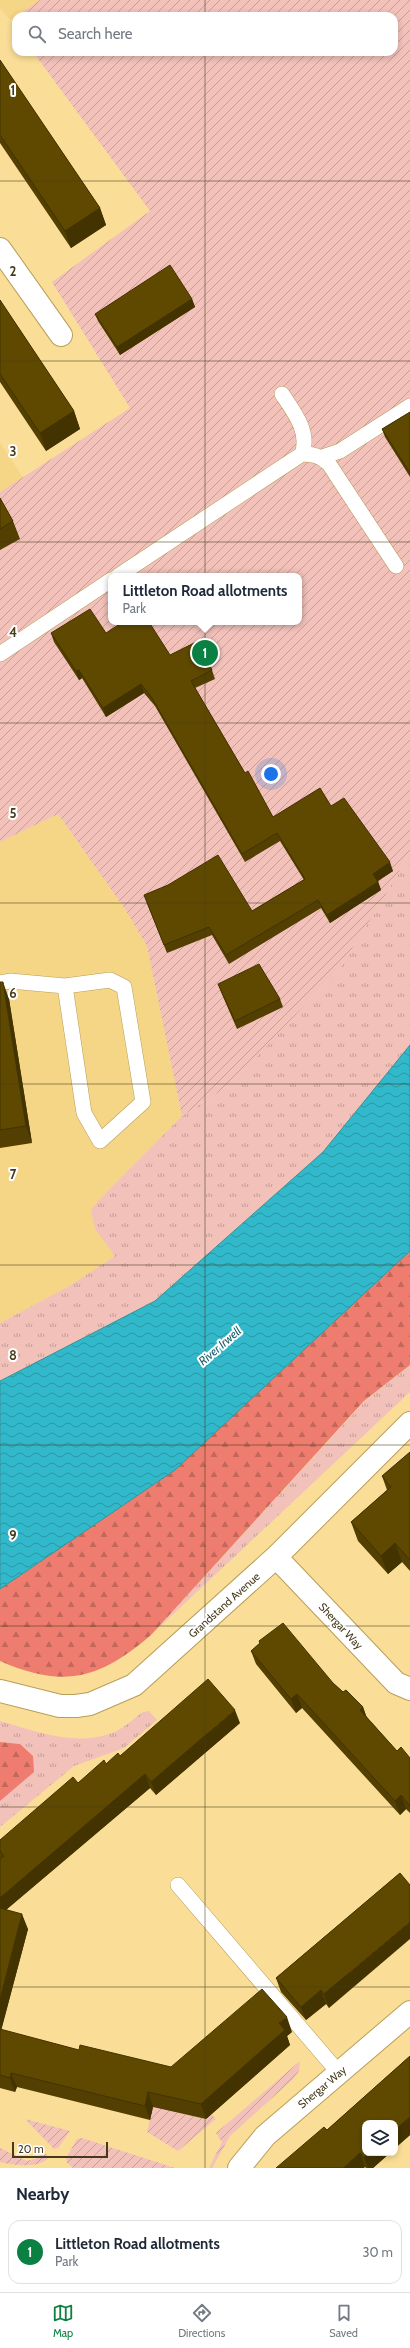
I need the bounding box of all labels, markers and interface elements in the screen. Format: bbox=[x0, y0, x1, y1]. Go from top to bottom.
search box bbox=[12, 12, 398, 56]
icon: search bbox=[26, 23, 48, 45]
text: Search here bbox=[58, 25, 133, 43]
text: 1 bbox=[11, 82, 15, 98]
text: 2 bbox=[10, 263, 17, 279]
text: 3 bbox=[9, 443, 17, 459]
popup bbox=[108, 573, 302, 625]
text: Littleton Road allotments bbox=[123, 582, 287, 600]
text: Park bbox=[123, 600, 146, 616]
text: 4 bbox=[9, 624, 17, 640]
pin: 1 bbox=[192, 638, 218, 668]
your location bbox=[261, 764, 281, 784]
text: 5 bbox=[10, 805, 17, 821]
text: 6 bbox=[9, 985, 17, 1001]
text: 7 bbox=[10, 1166, 17, 1182]
water label: River Irwell bbox=[195, 1323, 244, 1368]
text: 8 bbox=[9, 1347, 17, 1363]
text: 9 bbox=[9, 1527, 17, 1543]
street label: Grandstand Avenue bbox=[185, 1569, 263, 1641]
street label: Shergar Way bbox=[316, 1600, 366, 1653]
street label: Shergar Way bbox=[295, 2063, 349, 2111]
map controls bbox=[362, 2120, 398, 2156]
button: layers bbox=[362, 2120, 398, 2156]
scale bar bbox=[12, 2140, 108, 2159]
text: 20 m bbox=[18, 2142, 44, 2156]
text: Nearby bbox=[16, 2184, 69, 2204]
text: Littleton Road allotments bbox=[55, 2235, 220, 2253]
text: 1 bbox=[28, 2244, 32, 2260]
text: 30 m bbox=[363, 2244, 393, 2260]
text: Park bbox=[55, 2253, 78, 2269]
tab: Map bbox=[52, 2302, 74, 2340]
tab: Directions bbox=[178, 2302, 225, 2340]
tab: Saved bbox=[329, 2302, 358, 2340]

